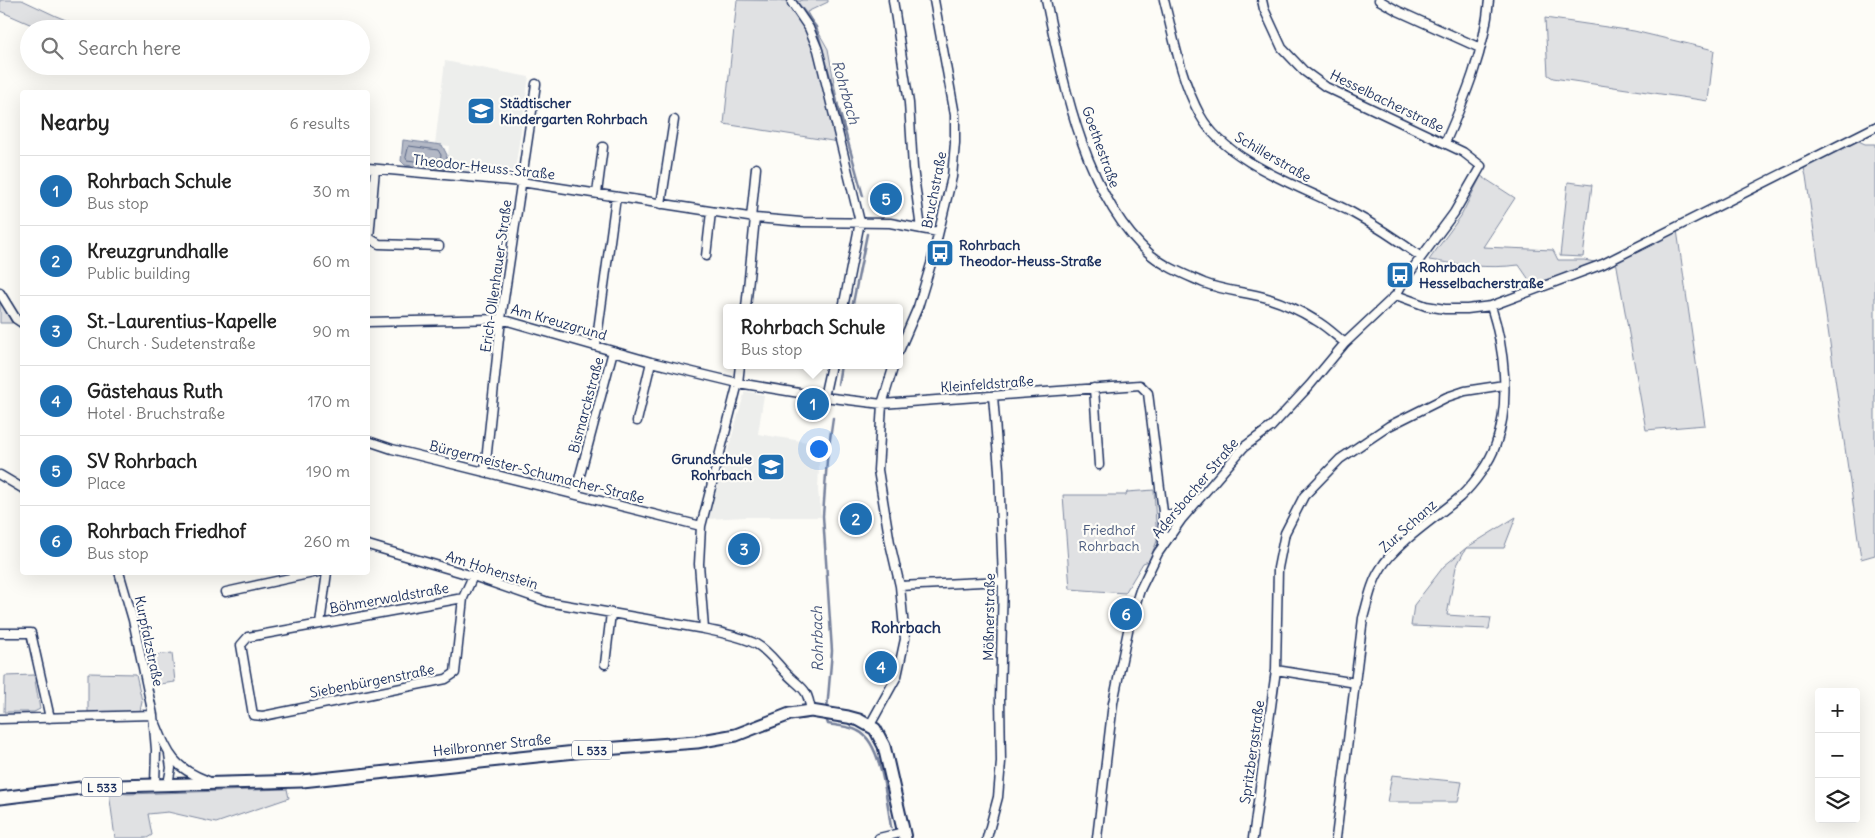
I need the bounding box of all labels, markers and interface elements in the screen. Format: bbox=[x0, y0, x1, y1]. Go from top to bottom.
search box bbox=[20, 20, 370, 75]
icon: search bbox=[38, 34, 66, 62]
text: Search here bbox=[78, 36, 181, 60]
water label: Rohrbach bbox=[828, 58, 864, 127]
street label: Hesselbacherstraße bbox=[1327, 66, 1447, 136]
place label: Städtischer Kindergarten Rohrbach bbox=[500, 94, 648, 128]
school or university icon: Städtischer Kindergarten Rohrbach bbox=[466, 96, 496, 126]
street label: Goethestraße bbox=[1078, 104, 1124, 190]
text: Nearby bbox=[40, 109, 110, 136]
text: 6 results bbox=[289, 113, 350, 133]
street label: Schillerstraße bbox=[1231, 128, 1315, 186]
street label: Bruchstraße bbox=[918, 150, 950, 230]
street label: Theodor-Heuss-Straße bbox=[412, 151, 556, 183]
text: Rohrbach Schule bbox=[87, 169, 231, 193]
pin: 5 bbox=[870, 180, 902, 218]
text: 1 bbox=[53, 181, 59, 201]
text: 30 m bbox=[313, 181, 350, 201]
text: Bus stop bbox=[87, 193, 149, 213]
street label: Erich-Ollenhauer-Straße bbox=[476, 199, 516, 353]
place label: Rohrbach Theodor-Heuss-Straße bbox=[959, 236, 1102, 270]
bus stop icon: Rohrbach Theodor-Heuss-Straße bbox=[925, 238, 955, 268]
text: Kreuzgrundhalle bbox=[87, 239, 228, 263]
text: 2 bbox=[52, 251, 60, 271]
text: 60 m bbox=[312, 251, 350, 271]
place label: Rohrbach Hesselbacherstraße bbox=[1419, 258, 1544, 292]
bus stop icon: Rohrbach Hesselbacherstraße bbox=[1385, 260, 1415, 290]
text: Public building bbox=[87, 263, 190, 283]
street label: Am Kreuzgrund bbox=[509, 300, 609, 344]
popup bbox=[723, 304, 903, 369]
text: St.-Laurentius-Kapelle bbox=[87, 309, 277, 333]
text: Rohrbach Schule bbox=[741, 315, 885, 339]
text: 3 bbox=[51, 321, 61, 341]
text: 90 m bbox=[312, 321, 350, 341]
text: Church · Sudetenstraße bbox=[87, 333, 256, 353]
text: Bus stop bbox=[741, 339, 802, 359]
street label: Bismarckstraße bbox=[565, 355, 607, 455]
street label: Kleinfeldstraße bbox=[940, 372, 1034, 396]
text: Gästehaus Ruth bbox=[87, 379, 223, 403]
pin: 1 bbox=[797, 385, 829, 423]
text: 4 bbox=[51, 391, 61, 411]
text: 170 m bbox=[307, 391, 350, 411]
text: Hotel · Bruchstraße bbox=[87, 403, 225, 423]
street label: Adersbacher Straße bbox=[1148, 434, 1242, 542]
street label: Bürgermeister-Schumacher-Straße bbox=[427, 436, 647, 508]
your location bbox=[806, 436, 832, 462]
text: SV Rohrbach bbox=[87, 449, 197, 473]
place label: Grundschule Rohrbach bbox=[671, 450, 752, 484]
school or university icon: Grundschule Rohrbach bbox=[756, 452, 786, 482]
text: 5 bbox=[51, 461, 61, 481]
text: 190 m bbox=[306, 461, 350, 481]
text: Place bbox=[87, 473, 126, 493]
street label: Zur Schanz bbox=[1376, 495, 1440, 556]
pin: 2 bbox=[840, 500, 872, 538]
text: Rohrbach Friedhof bbox=[87, 519, 246, 543]
park label: Friedhof Rohrbach bbox=[1078, 521, 1140, 555]
pin: 3 bbox=[728, 530, 760, 568]
text: 6 bbox=[51, 531, 61, 551]
text: 260 m bbox=[304, 531, 350, 551]
text: Bus stop bbox=[87, 543, 149, 563]
street label: Am Hohenstein bbox=[444, 547, 540, 593]
street label: Mößnerstraße bbox=[979, 573, 999, 661]
street label: Böhmerwaldstraße bbox=[328, 579, 450, 617]
street label: Kurpfalzstraße bbox=[131, 594, 167, 688]
pin: 6 bbox=[1110, 595, 1142, 633]
water label: Rohrbach bbox=[807, 606, 827, 672]
district label: Rohrbach bbox=[871, 617, 941, 637]
pin: 4 bbox=[865, 648, 897, 686]
street label: Siebenbürgenstraße bbox=[308, 660, 436, 702]
map controls bbox=[1815, 688, 1860, 823]
button: + bbox=[1815, 688, 1860, 733]
street label: Spritzbergstraße bbox=[1236, 699, 1268, 805]
street label: Heilbronner Straße bbox=[432, 730, 552, 760]
button: − bbox=[1815, 733, 1860, 778]
road number: L 533 bbox=[572, 740, 612, 760]
road number: L 533 bbox=[82, 778, 122, 796]
button: layers bbox=[1815, 778, 1860, 823]

